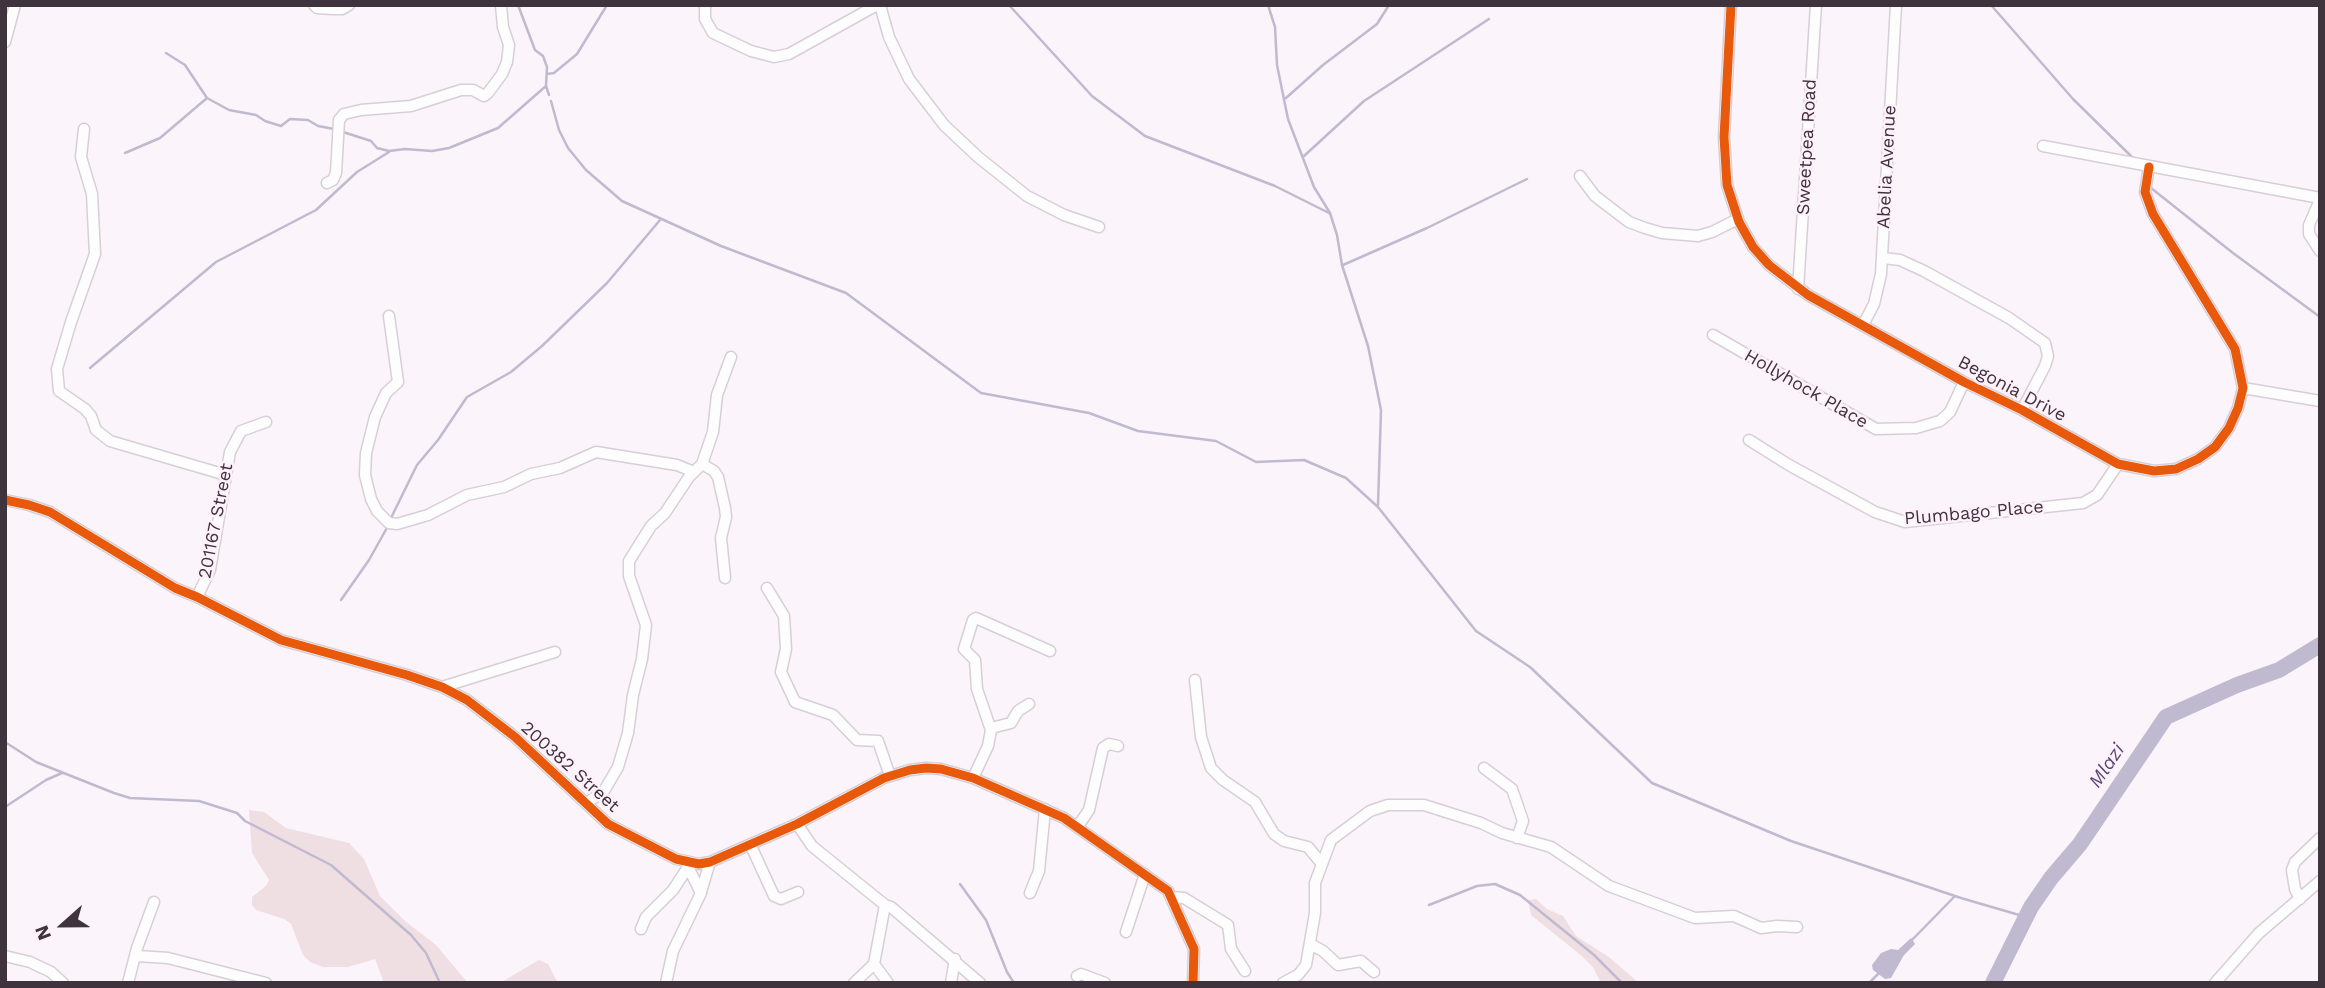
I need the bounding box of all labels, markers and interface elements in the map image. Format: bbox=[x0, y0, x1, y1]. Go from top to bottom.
street label: Sweetpea Road bbox=[1793, 78, 1821, 216]
street label: Abelia Avenue bbox=[1873, 105, 1901, 229]
street label: Hollyhock Place bbox=[1740, 345, 1872, 433]
street label: Begonia Drive bbox=[1954, 351, 2070, 427]
street label: 201167 Street bbox=[194, 462, 238, 580]
street label: Plumbago Place bbox=[1903, 496, 2045, 530]
street label: 200382 Street bbox=[516, 717, 624, 817]
water label: Mlazi bbox=[2084, 740, 2130, 792]
north arrow bbox=[28, 890, 98, 960]
text: N bbox=[30, 922, 56, 943]

